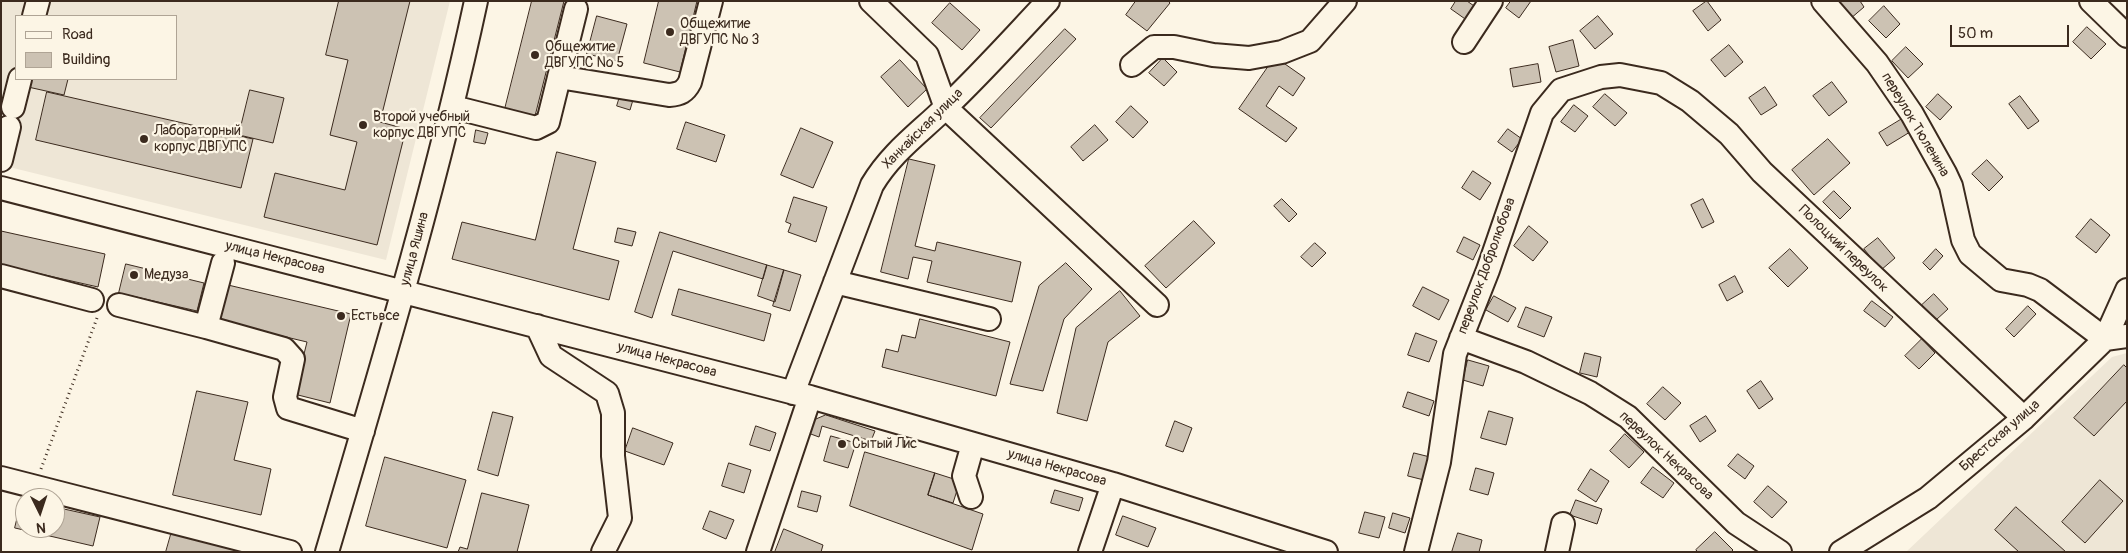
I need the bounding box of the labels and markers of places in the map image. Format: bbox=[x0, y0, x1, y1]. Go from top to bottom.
place label: Общежитие ДВГУПС № 3 bbox=[680, 16, 759, 48]
marker: Общежитие ДВГУПС № 3 bbox=[664, 26, 676, 38]
place label: Общежитие ДВГУПС № 5 bbox=[545, 39, 624, 72]
marker: Общежитие ДВГУПС № 5 bbox=[529, 49, 541, 61]
place label: Второй учебный корпус ДВГУПС bbox=[373, 109, 470, 142]
marker: Второй учебный корпус ДВГУПС bbox=[357, 119, 369, 131]
place label: Лабораторный корпус ДВГУПС bbox=[154, 123, 247, 156]
marker: Лабораторный корпус ДВГУПС bbox=[138, 133, 150, 145]
place label: Медуза bbox=[144, 267, 189, 283]
marker: Медуза bbox=[128, 269, 140, 281]
place label: Естьвсе bbox=[351, 308, 399, 324]
marker: Естьвсе bbox=[335, 310, 347, 322]
place label: Сытый Лис bbox=[852, 436, 917, 452]
marker: Сытый Лис bbox=[836, 438, 848, 450]

